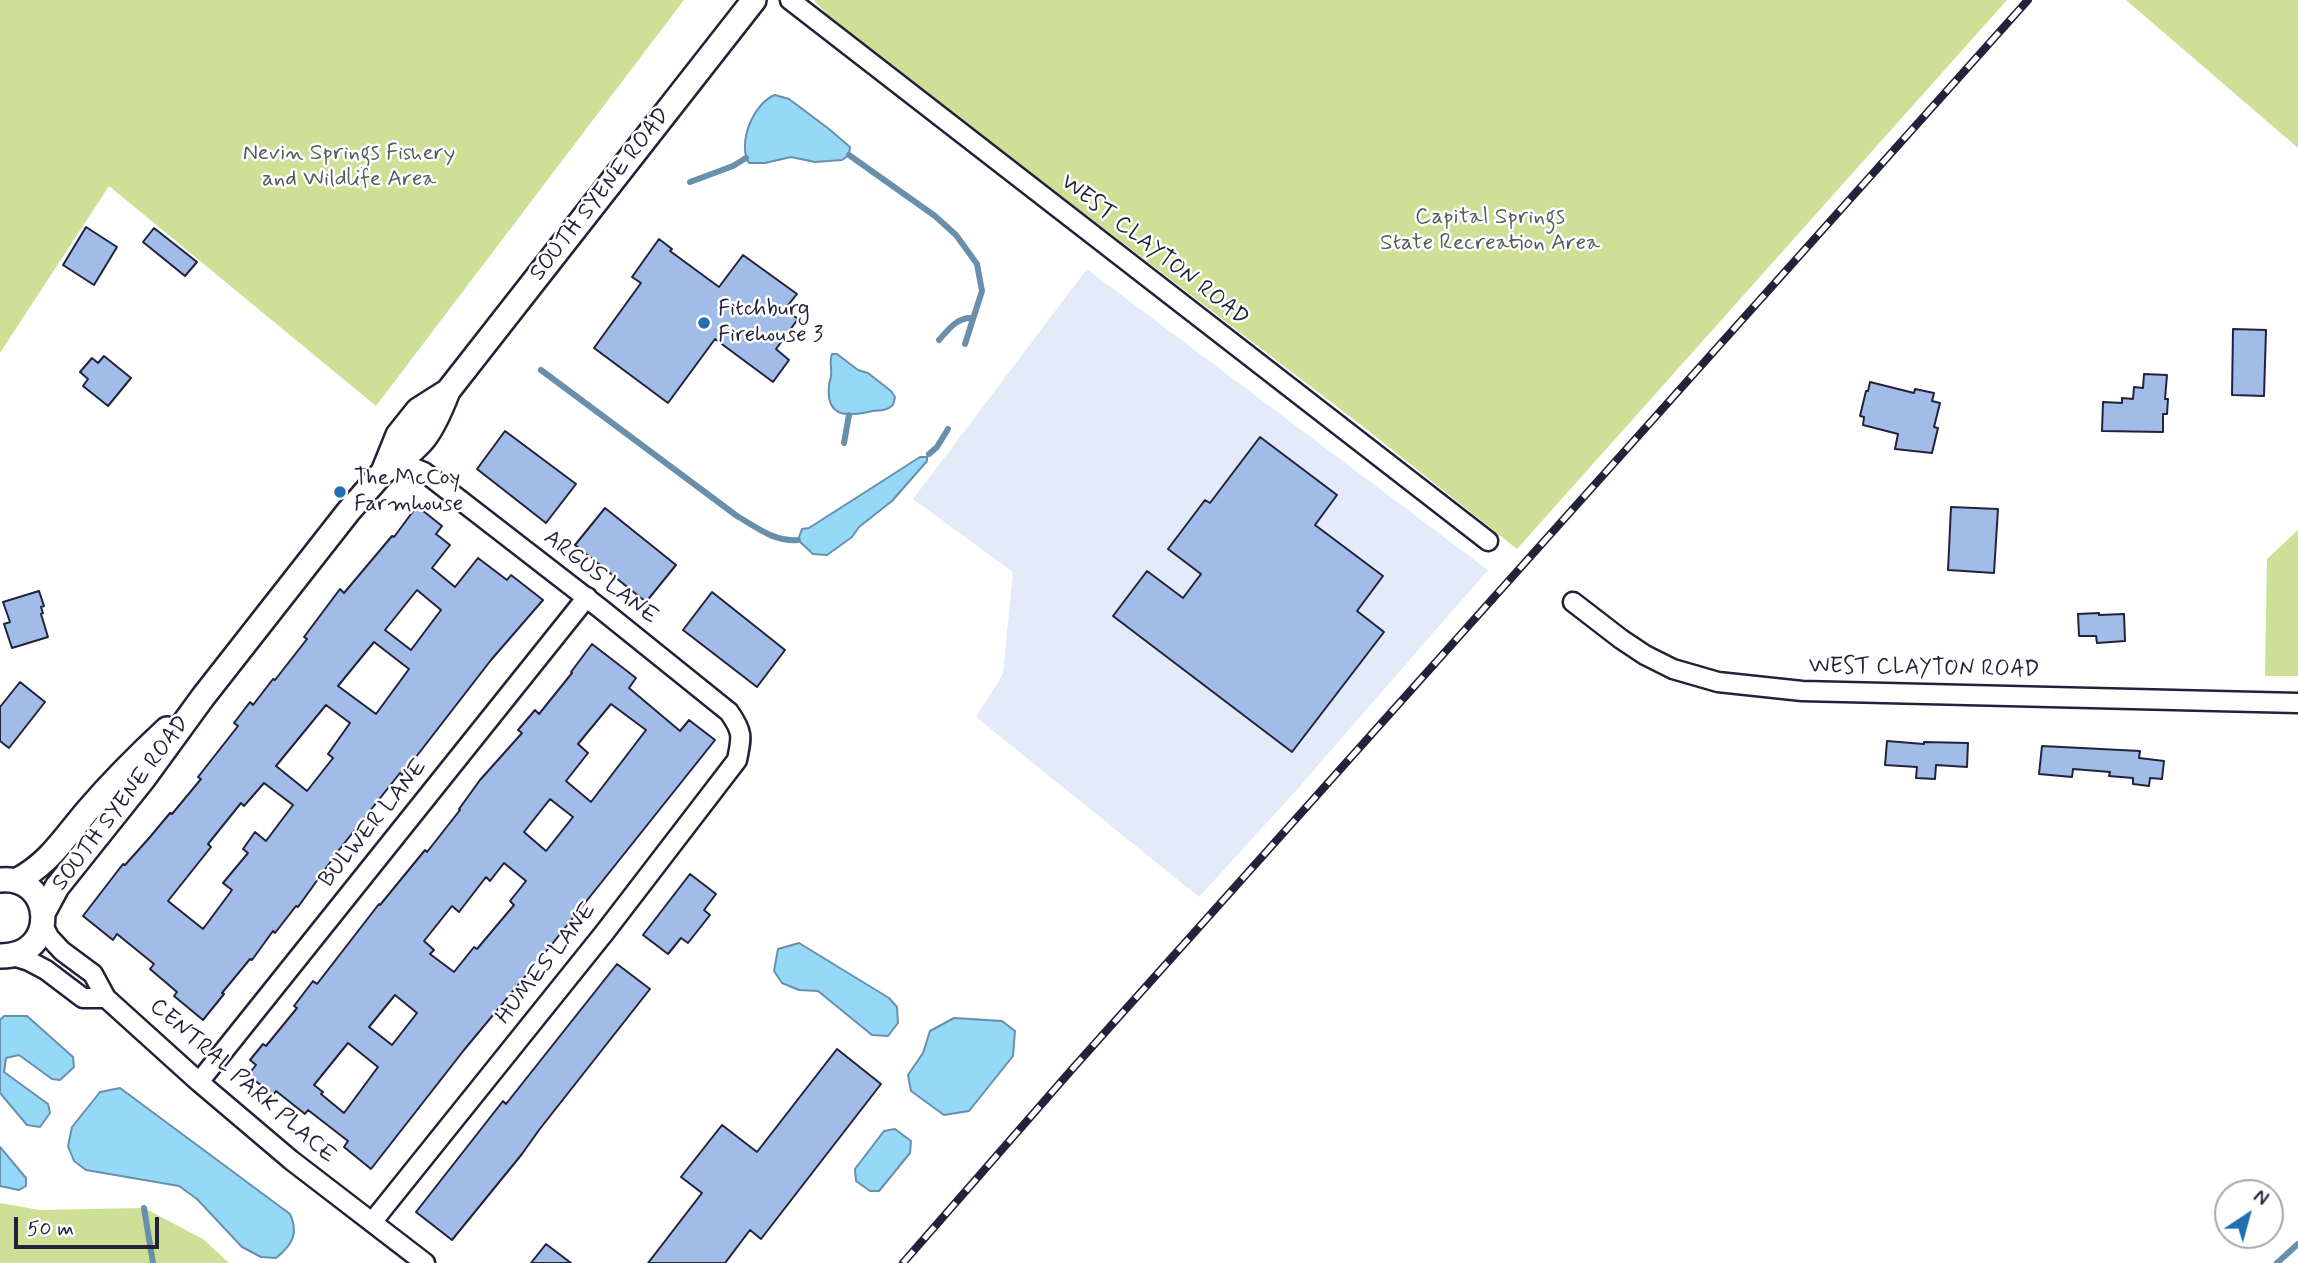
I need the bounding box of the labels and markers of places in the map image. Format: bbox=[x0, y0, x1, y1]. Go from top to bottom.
place label: Fitchburg Firehouse 3 bbox=[718, 296, 823, 350]
marker: Fitchburg Firehouse 3 bbox=[696, 315, 712, 331]
place label: The McCoy Farmhouse bbox=[354, 465, 463, 519]
marker: The McCoy Farmhouse bbox=[332, 484, 348, 500]

